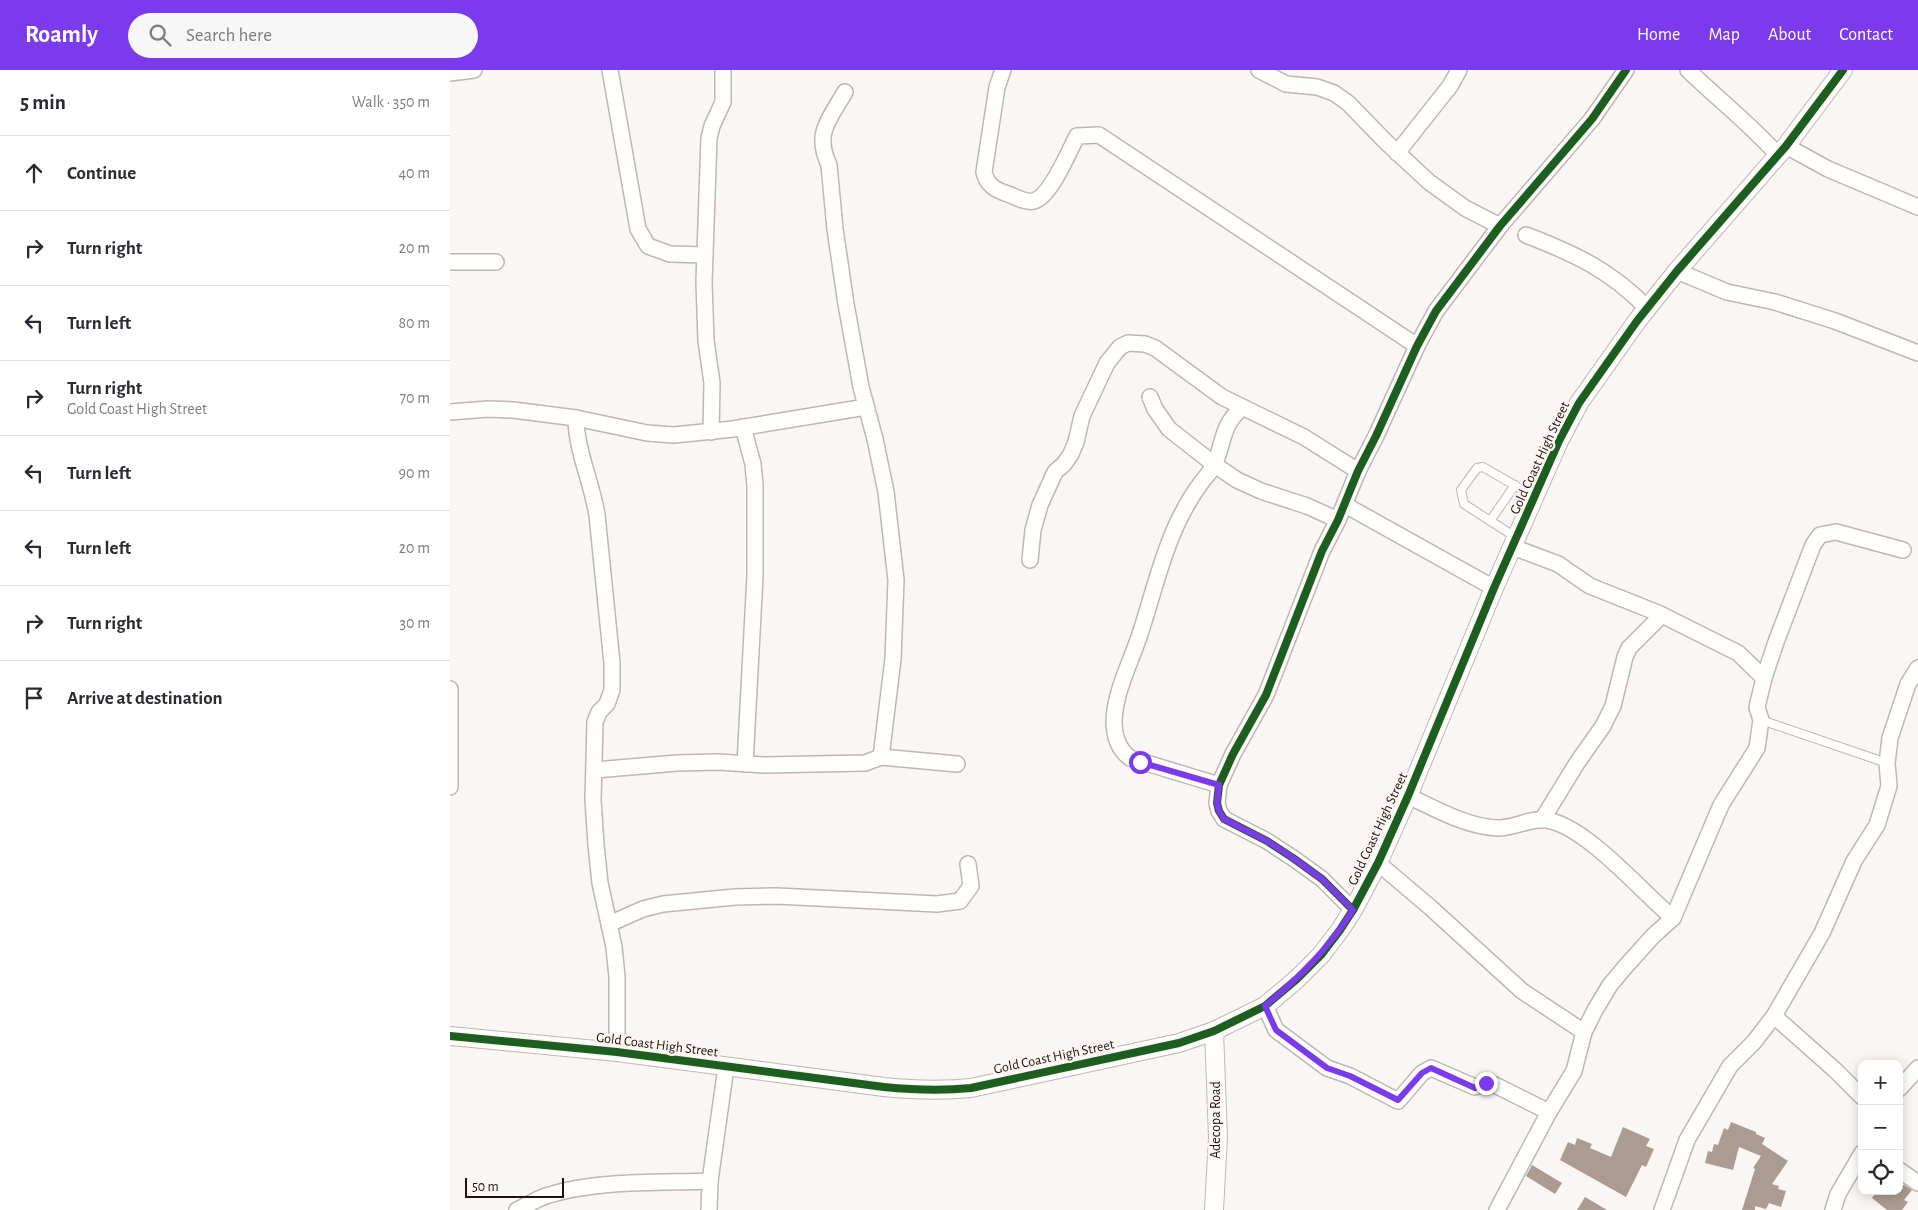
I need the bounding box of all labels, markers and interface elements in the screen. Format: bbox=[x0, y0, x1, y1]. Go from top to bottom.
search box bbox=[128, 13, 478, 58]
icon: search bbox=[146, 21, 174, 49]
text: Roamly bbox=[25, 23, 98, 47]
text: Search here bbox=[186, 26, 272, 45]
text: Home bbox=[1637, 26, 1680, 44]
text: Map bbox=[1708, 26, 1740, 44]
text: About bbox=[1768, 26, 1811, 44]
text: Contact bbox=[1839, 26, 1893, 44]
text: 5 min bbox=[20, 92, 66, 113]
text: Walk · 350 m bbox=[352, 94, 430, 110]
icon: ahead bbox=[20, 159, 48, 187]
text: Continue bbox=[67, 164, 136, 183]
text: 40 m bbox=[398, 165, 430, 181]
icon: right bbox=[20, 234, 48, 262]
text: Turn right bbox=[67, 239, 142, 258]
text: 20 m bbox=[399, 240, 430, 256]
icon: left bbox=[20, 309, 48, 337]
text: Turn left bbox=[67, 314, 131, 333]
text: 80 m bbox=[399, 315, 430, 331]
text: Turn right bbox=[67, 379, 142, 398]
icon: right bbox=[20, 384, 48, 412]
text: 70 m bbox=[399, 390, 430, 406]
street label: Gold Coast High Street bbox=[1508, 399, 1572, 517]
text: Gold Coast High Street bbox=[67, 401, 207, 417]
icon: left bbox=[20, 459, 48, 487]
text: Turn left bbox=[67, 464, 131, 483]
text: 90 m bbox=[399, 465, 430, 481]
icon: left bbox=[20, 534, 48, 562]
text: Turn left bbox=[67, 539, 131, 558]
text: 20 m bbox=[399, 540, 430, 556]
icon: right bbox=[20, 609, 48, 637]
text: Turn right bbox=[67, 614, 142, 633]
text: 30 m bbox=[400, 615, 430, 631]
icon: arrive bbox=[20, 684, 48, 712]
text: Arrive at destination bbox=[67, 689, 223, 708]
route start bbox=[1129, 751, 1152, 774]
street label: Gold Coast High Street bbox=[1346, 770, 1410, 888]
street label: Gold Coast High Street bbox=[595, 1031, 719, 1059]
street label: Gold Coast High Street bbox=[993, 1037, 1116, 1077]
map controls bbox=[1858, 1060, 1903, 1195]
button: + bbox=[1858, 1060, 1903, 1105]
route end bbox=[1475, 1072, 1498, 1095]
street label: Adecopa Road bbox=[1209, 1081, 1223, 1159]
button: − bbox=[1858, 1105, 1903, 1150]
button: locate bbox=[1858, 1150, 1903, 1195]
scale bar bbox=[465, 1175, 564, 1198]
text: 50 m bbox=[472, 1180, 499, 1194]

